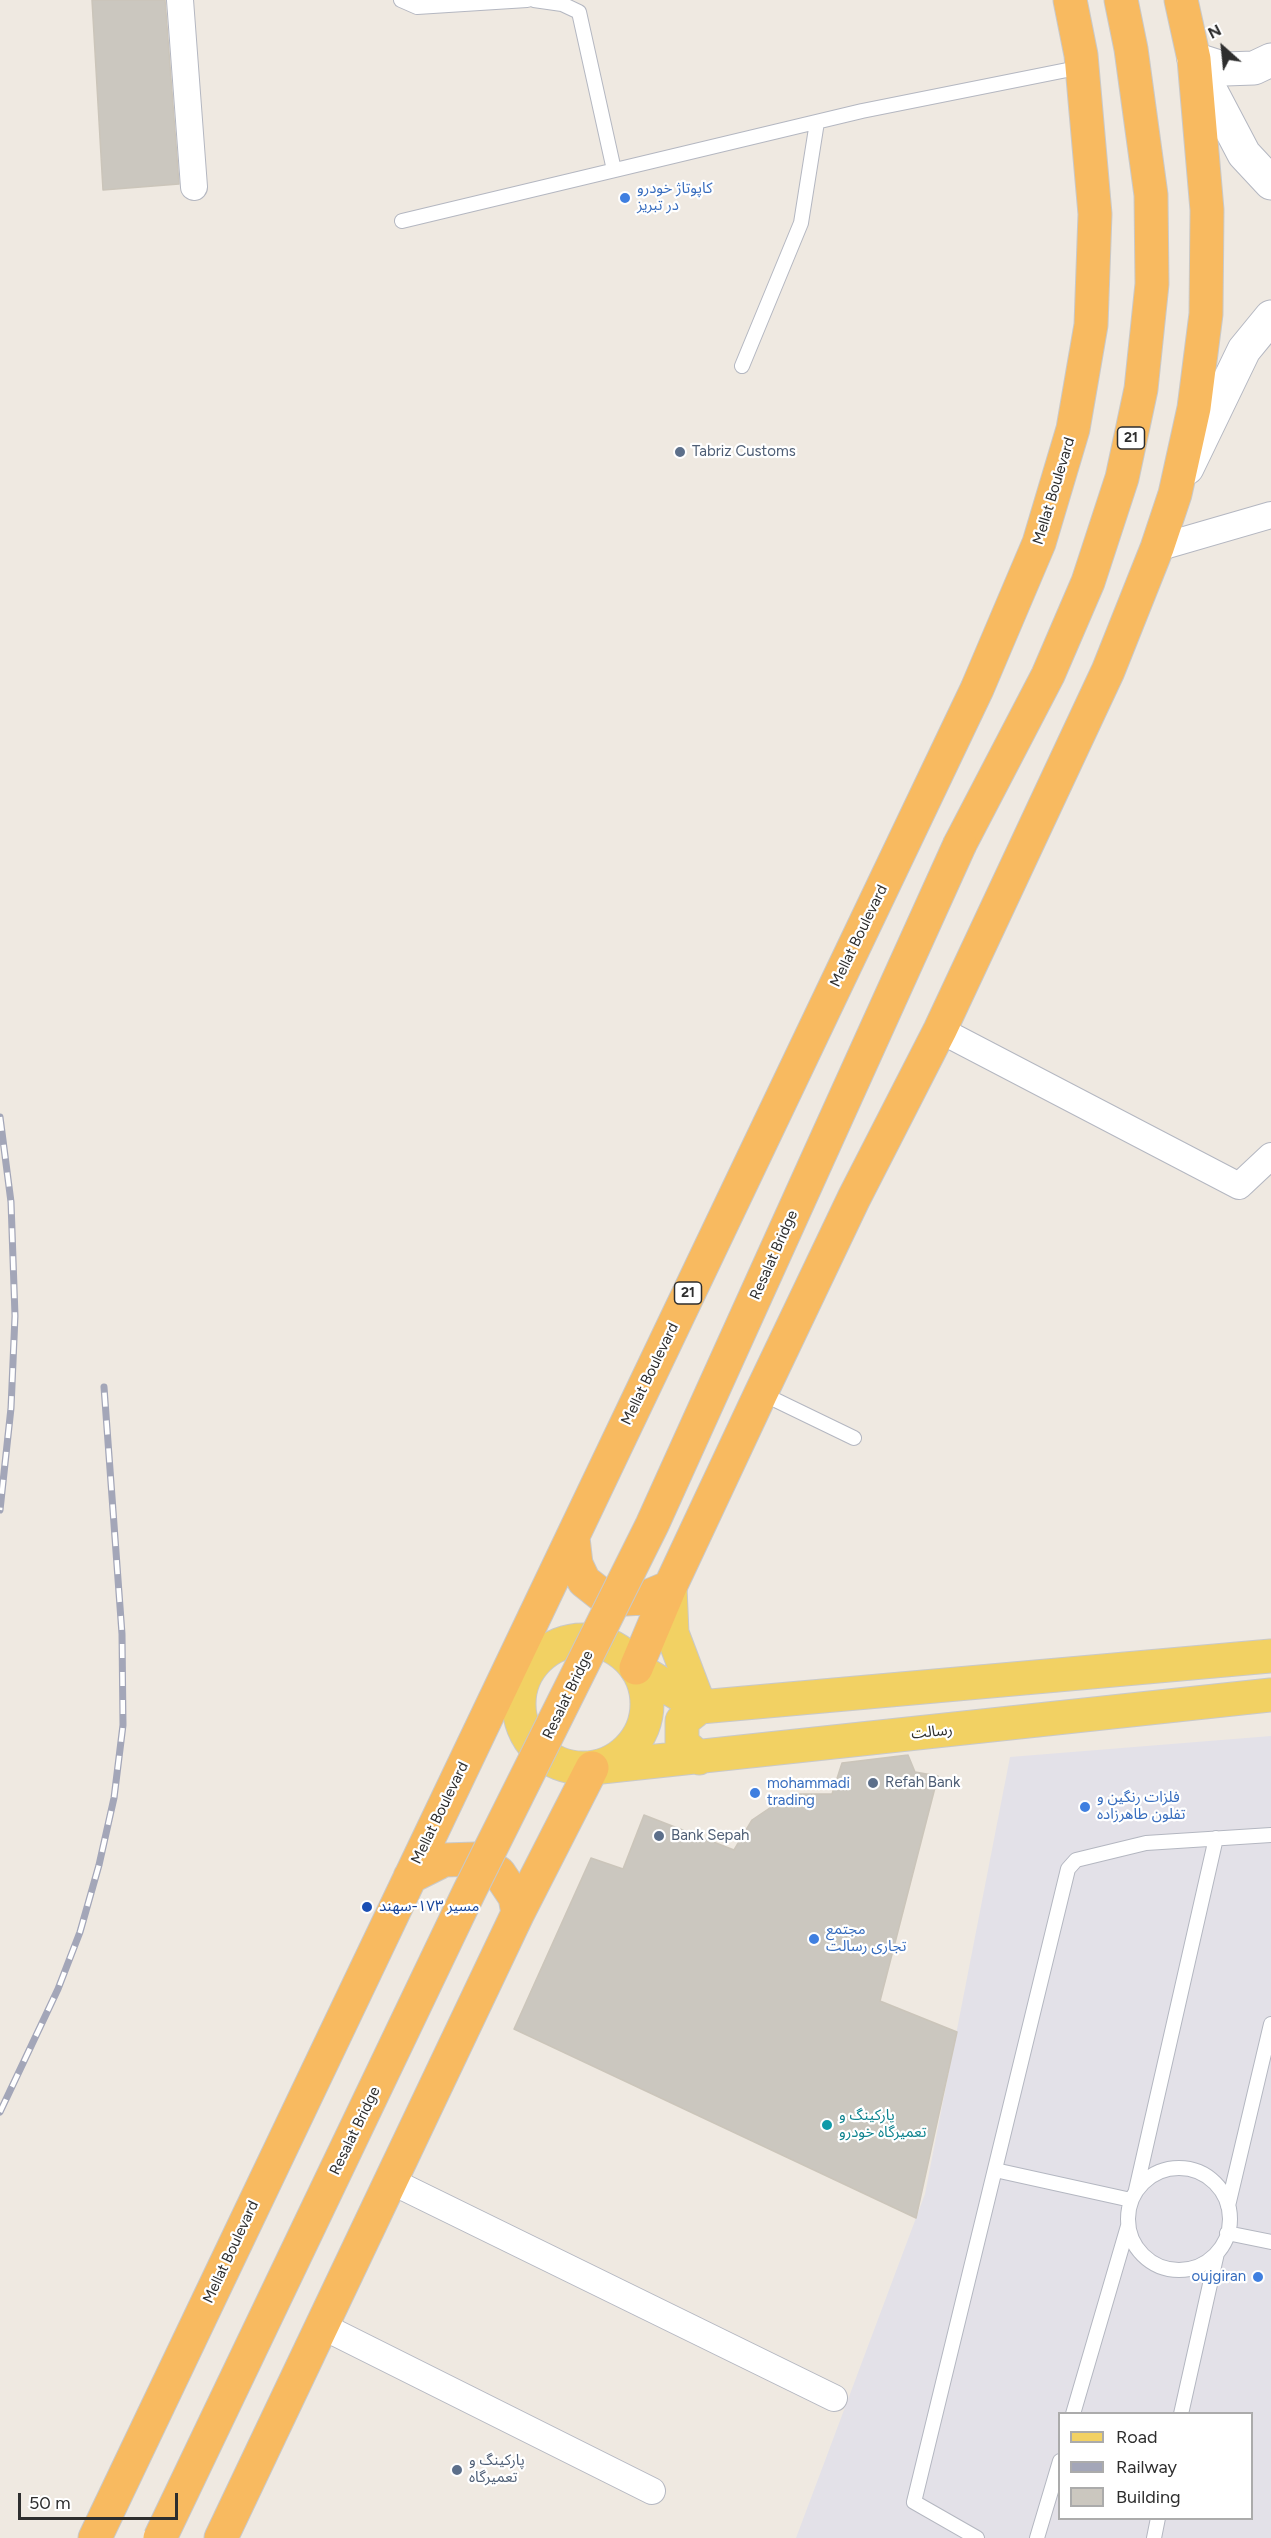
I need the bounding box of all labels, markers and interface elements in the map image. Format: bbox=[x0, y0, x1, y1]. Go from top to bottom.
north arrow bbox=[1193, 18, 1253, 78]
text: N bbox=[1205, 20, 1224, 43]
place label: کاپوتاژ خودرو در تبریز bbox=[637, 180, 712, 215]
marker: کاپوتاژ خودرو در تبریز bbox=[618, 191, 632, 205]
road number: 21 bbox=[1118, 427, 1144, 449]
street label: Mellat Boulevard bbox=[1029, 435, 1079, 547]
place label: Tabriz Customs bbox=[692, 443, 796, 461]
marker: Tabriz Customs bbox=[673, 445, 687, 459]
street label: Mellat Boulevard bbox=[827, 882, 891, 990]
street label: Resalat Bridge bbox=[746, 1207, 802, 1303]
road number: 21 bbox=[674, 1282, 702, 1304]
street label: Mellat Boulevard bbox=[618, 1320, 682, 1428]
street label: Resalat Bridge bbox=[539, 1648, 597, 1742]
street label: رسالت bbox=[910, 1721, 954, 1743]
street label: Mellat Boulevard bbox=[408, 1759, 472, 1867]
place label: Refah Bank bbox=[885, 1774, 960, 1792]
place label: mohammadi trading bbox=[767, 1775, 850, 1810]
marker: Refah Bank bbox=[866, 1776, 880, 1790]
marker: mohammadi trading bbox=[748, 1786, 762, 1800]
place label: فلزات رنگین و تفلون طاهرزاده bbox=[1097, 1789, 1185, 1824]
marker: فلزات رنگین و تفلون طاهرزاده bbox=[1078, 1800, 1092, 1814]
place label: Bank Sepah bbox=[671, 1827, 749, 1845]
marker: Bank Sepah bbox=[652, 1829, 666, 1843]
place label: مسیر ۱۷۳-سهند bbox=[379, 1898, 479, 1916]
marker: مسیر ۱۷۳-سهند bbox=[360, 1900, 374, 1914]
place label: مجتمع تجاری رسالت bbox=[826, 1921, 906, 1956]
marker: مجتمع تجاری رسالت bbox=[807, 1932, 821, 1946]
street label: Resalat Bridge bbox=[326, 2084, 384, 2178]
place label: پارکینگ و تعمیرگاه خودرو bbox=[839, 2107, 927, 2142]
marker: پارکینگ و تعمیرگاه خودرو bbox=[820, 2118, 834, 2132]
street label: Mellat Boulevard bbox=[199, 2198, 263, 2306]
place label: oujgiran bbox=[1192, 2268, 1246, 2286]
marker: oujgiran bbox=[1251, 2270, 1265, 2284]
legend bbox=[1058, 2412, 1253, 2520]
text: Road bbox=[1116, 2426, 1157, 2448]
place label: پارکینگ و تعمیرگاه bbox=[469, 2452, 525, 2487]
text: Railway bbox=[1116, 2456, 1177, 2478]
marker: پارکینگ و تعمیرگاه bbox=[450, 2463, 464, 2477]
scale bar bbox=[21, 2481, 182, 2519]
text: Building bbox=[1116, 2486, 1181, 2508]
text: 50 m bbox=[29, 2492, 71, 2514]

